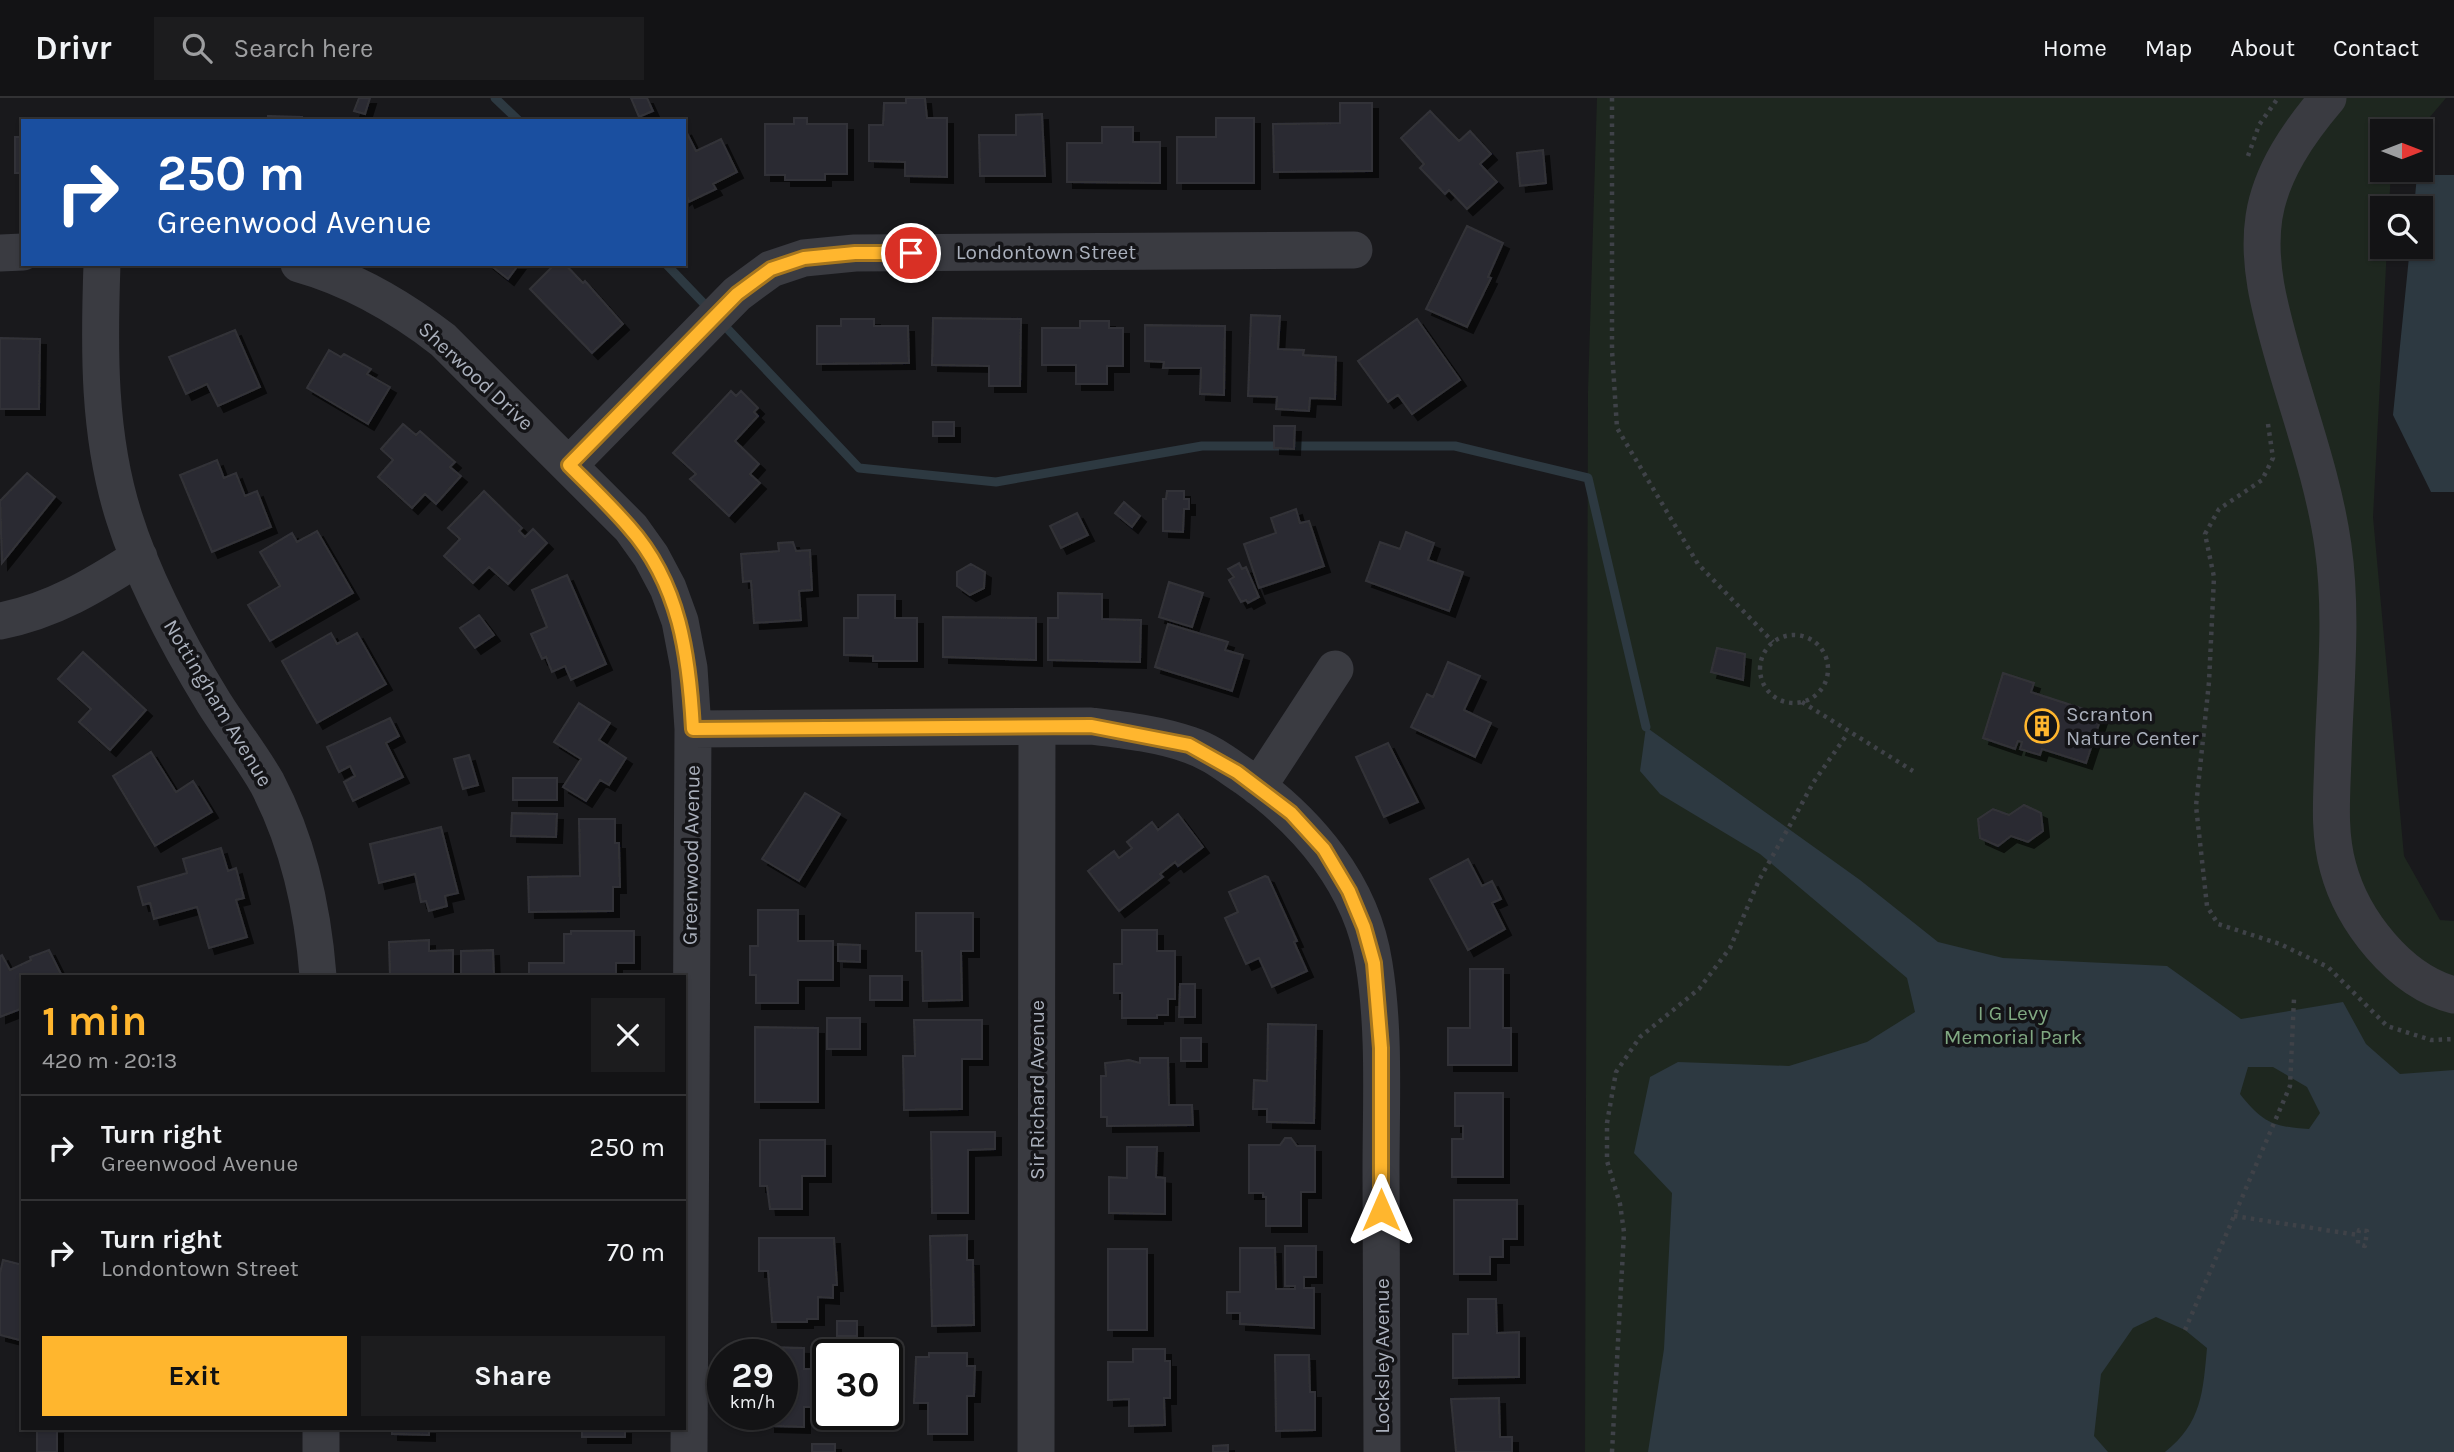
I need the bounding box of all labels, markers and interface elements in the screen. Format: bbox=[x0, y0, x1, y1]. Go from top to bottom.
search box bbox=[154, 17, 644, 80]
text: Drivr bbox=[35, 29, 112, 67]
icon: search bbox=[178, 29, 216, 67]
text: Search here bbox=[234, 33, 373, 64]
text: Home bbox=[2043, 34, 2107, 62]
text: Map bbox=[2145, 34, 2192, 62]
text: About bbox=[2230, 34, 2295, 62]
text: Contact bbox=[2333, 34, 2419, 62]
north arrow bbox=[2370, 119, 2432, 182]
map controls bbox=[2370, 119, 2433, 259]
text: 250 m bbox=[157, 145, 305, 202]
icon: right bbox=[42, 147, 133, 238]
button: search bbox=[2370, 196, 2433, 259]
text: Greenwood Avenue bbox=[157, 204, 431, 241]
pin bbox=[881, 223, 941, 283]
icon: arrive bbox=[892, 234, 930, 272]
street label: Londontown Street bbox=[956, 240, 1136, 264]
street label: Sherwood Drive bbox=[414, 317, 538, 435]
street label: Nottingham Avenue bbox=[159, 615, 277, 791]
place label: Scranton Nature Center bbox=[2066, 702, 2199, 750]
building icon: Scranton Nature Center bbox=[2023, 707, 2061, 745]
street label: Greenwood Avenue bbox=[677, 765, 705, 945]
text: 1 min bbox=[42, 996, 147, 1046]
button: close bbox=[591, 998, 665, 1072]
street label: Sir Richard Avenue bbox=[1025, 1000, 1049, 1180]
park label: I G Levy Memorial Park bbox=[1944, 1001, 2082, 1049]
text: 420 m · 20:13 bbox=[42, 1047, 177, 1074]
text: Turn right bbox=[101, 1119, 222, 1150]
icon: right bbox=[42, 1129, 80, 1167]
text: 250 m bbox=[589, 1132, 665, 1163]
text: Greenwood Avenue bbox=[101, 1150, 298, 1177]
position arrow bbox=[1344, 1173, 1418, 1247]
text: Turn right bbox=[101, 1224, 222, 1255]
icon: right bbox=[42, 1234, 80, 1272]
text: 70 m bbox=[607, 1237, 665, 1268]
text: Londontown Street bbox=[101, 1255, 299, 1282]
street label: Locksley Avenue bbox=[1370, 1278, 1394, 1434]
button: Exit bbox=[42, 1336, 347, 1416]
button: Share bbox=[361, 1336, 665, 1416]
speed limit sign: 30 bbox=[812, 1339, 903, 1430]
text: 29 bbox=[731, 1355, 774, 1396]
text: km/h bbox=[730, 1391, 775, 1413]

